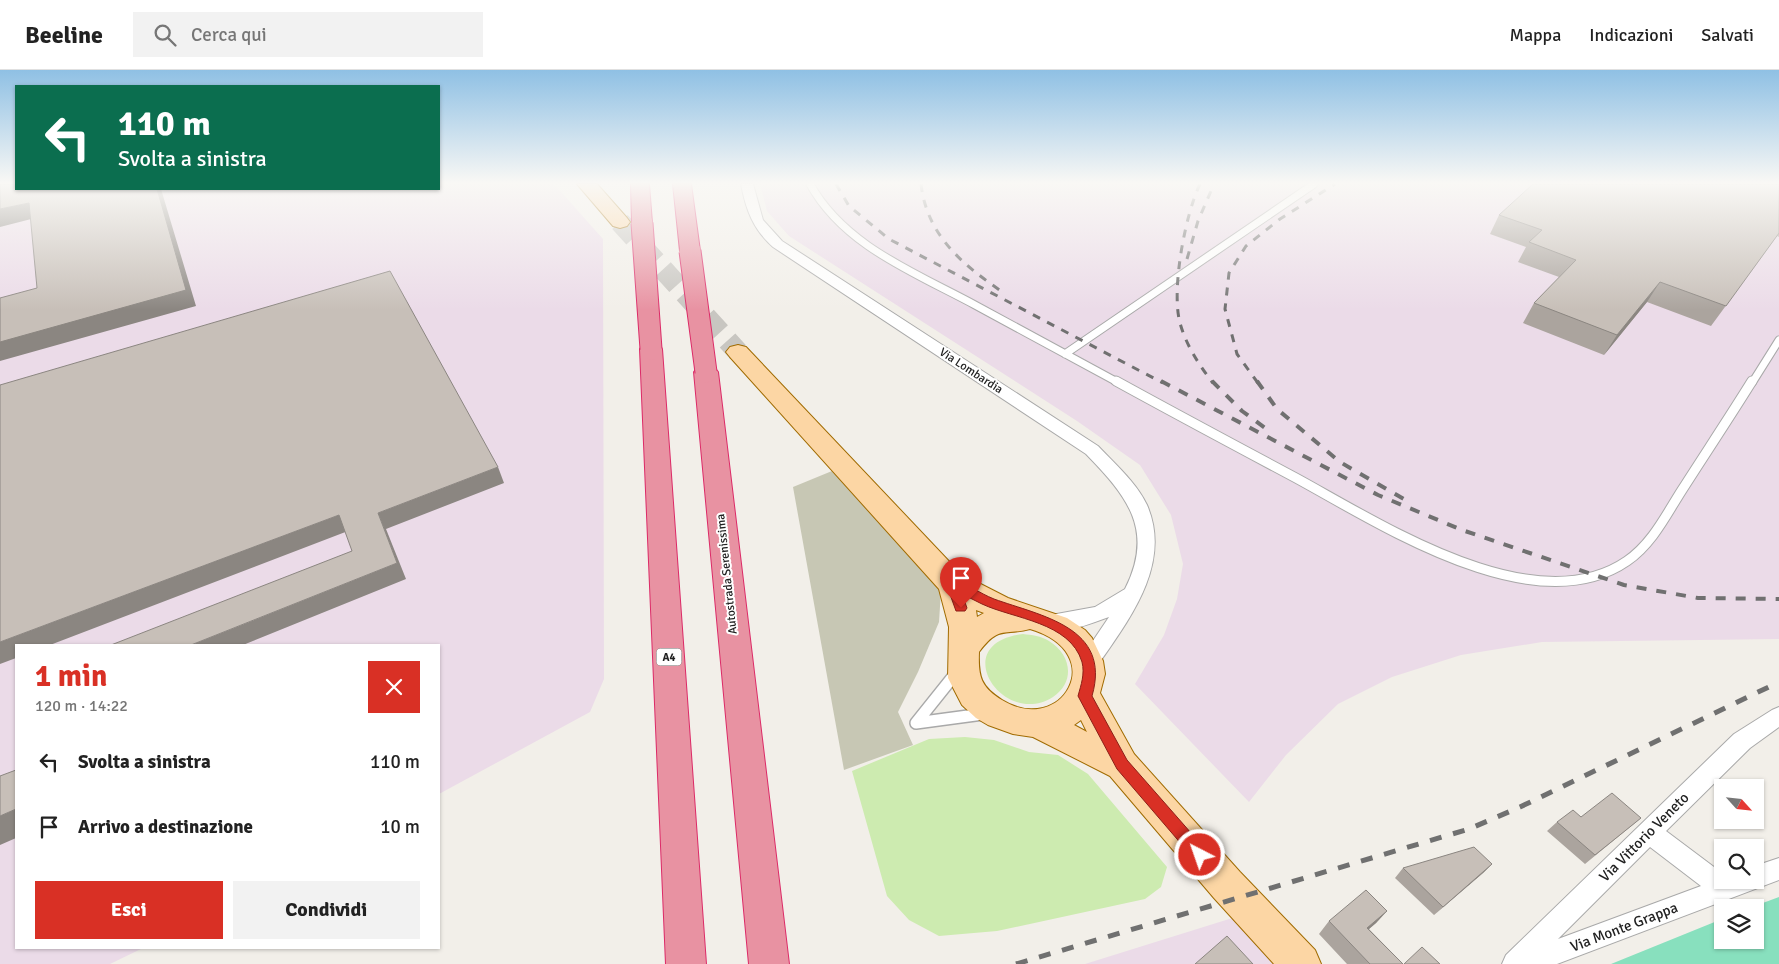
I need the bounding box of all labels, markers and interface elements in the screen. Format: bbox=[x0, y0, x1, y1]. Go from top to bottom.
search box bbox=[133, 12, 483, 57]
text: Beeline bbox=[25, 20, 103, 50]
icon: search bbox=[151, 21, 179, 49]
text: Cerca qui bbox=[191, 23, 267, 47]
text: Mappa bbox=[1509, 24, 1561, 46]
text: Indicazioni bbox=[1589, 24, 1673, 46]
text: Salvati bbox=[1701, 24, 1754, 46]
text: 110 m bbox=[118, 102, 211, 145]
icon: left bbox=[35, 105, 100, 170]
text: Svolta a sinistra bbox=[118, 145, 267, 172]
street label: Via Lombardia bbox=[936, 345, 1006, 397]
street label: Autostrada Serenissima bbox=[713, 513, 741, 635]
pin bbox=[940, 557, 982, 608]
icon: arrive bbox=[947, 564, 975, 592]
road number: A4 bbox=[656, 648, 682, 666]
text: 1 min bbox=[35, 658, 107, 695]
button: close bbox=[368, 661, 420, 713]
text: 120 m · 14:22 bbox=[35, 696, 128, 716]
icon: left bbox=[35, 748, 63, 776]
text: Svolta a sinistra bbox=[78, 750, 211, 774]
text: 110 m bbox=[370, 750, 420, 774]
north arrow bbox=[1714, 779, 1764, 829]
map controls bbox=[1714, 779, 1764, 949]
street label: Via Vittorio Veneto bbox=[1595, 788, 1693, 886]
icon: arrive bbox=[35, 813, 63, 841]
text: Arrivo a destinazione bbox=[78, 815, 253, 839]
text: 10 m bbox=[380, 815, 420, 839]
position arrow bbox=[1173, 828, 1225, 880]
button: search bbox=[1714, 839, 1764, 889]
button: Esci bbox=[35, 881, 223, 939]
button: Condividi bbox=[233, 881, 420, 939]
street label: Via Monte Grappa bbox=[1568, 898, 1680, 956]
button: layers bbox=[1714, 899, 1764, 949]

